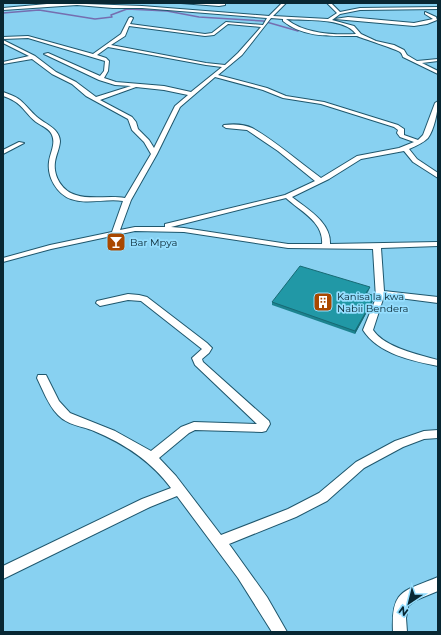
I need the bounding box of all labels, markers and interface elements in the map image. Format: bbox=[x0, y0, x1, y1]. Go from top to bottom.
bar icon: Bar Mpya bbox=[105, 231, 127, 253]
place label: Bar Mpya bbox=[130, 236, 177, 249]
place label: Kanisa la kwa Nabii Bendera bbox=[337, 290, 408, 315]
building icon: Kanisa la kwa Nabii Bendera bbox=[312, 291, 334, 313]
north arrow bbox=[389, 583, 429, 623]
text: N bbox=[396, 603, 411, 619]

